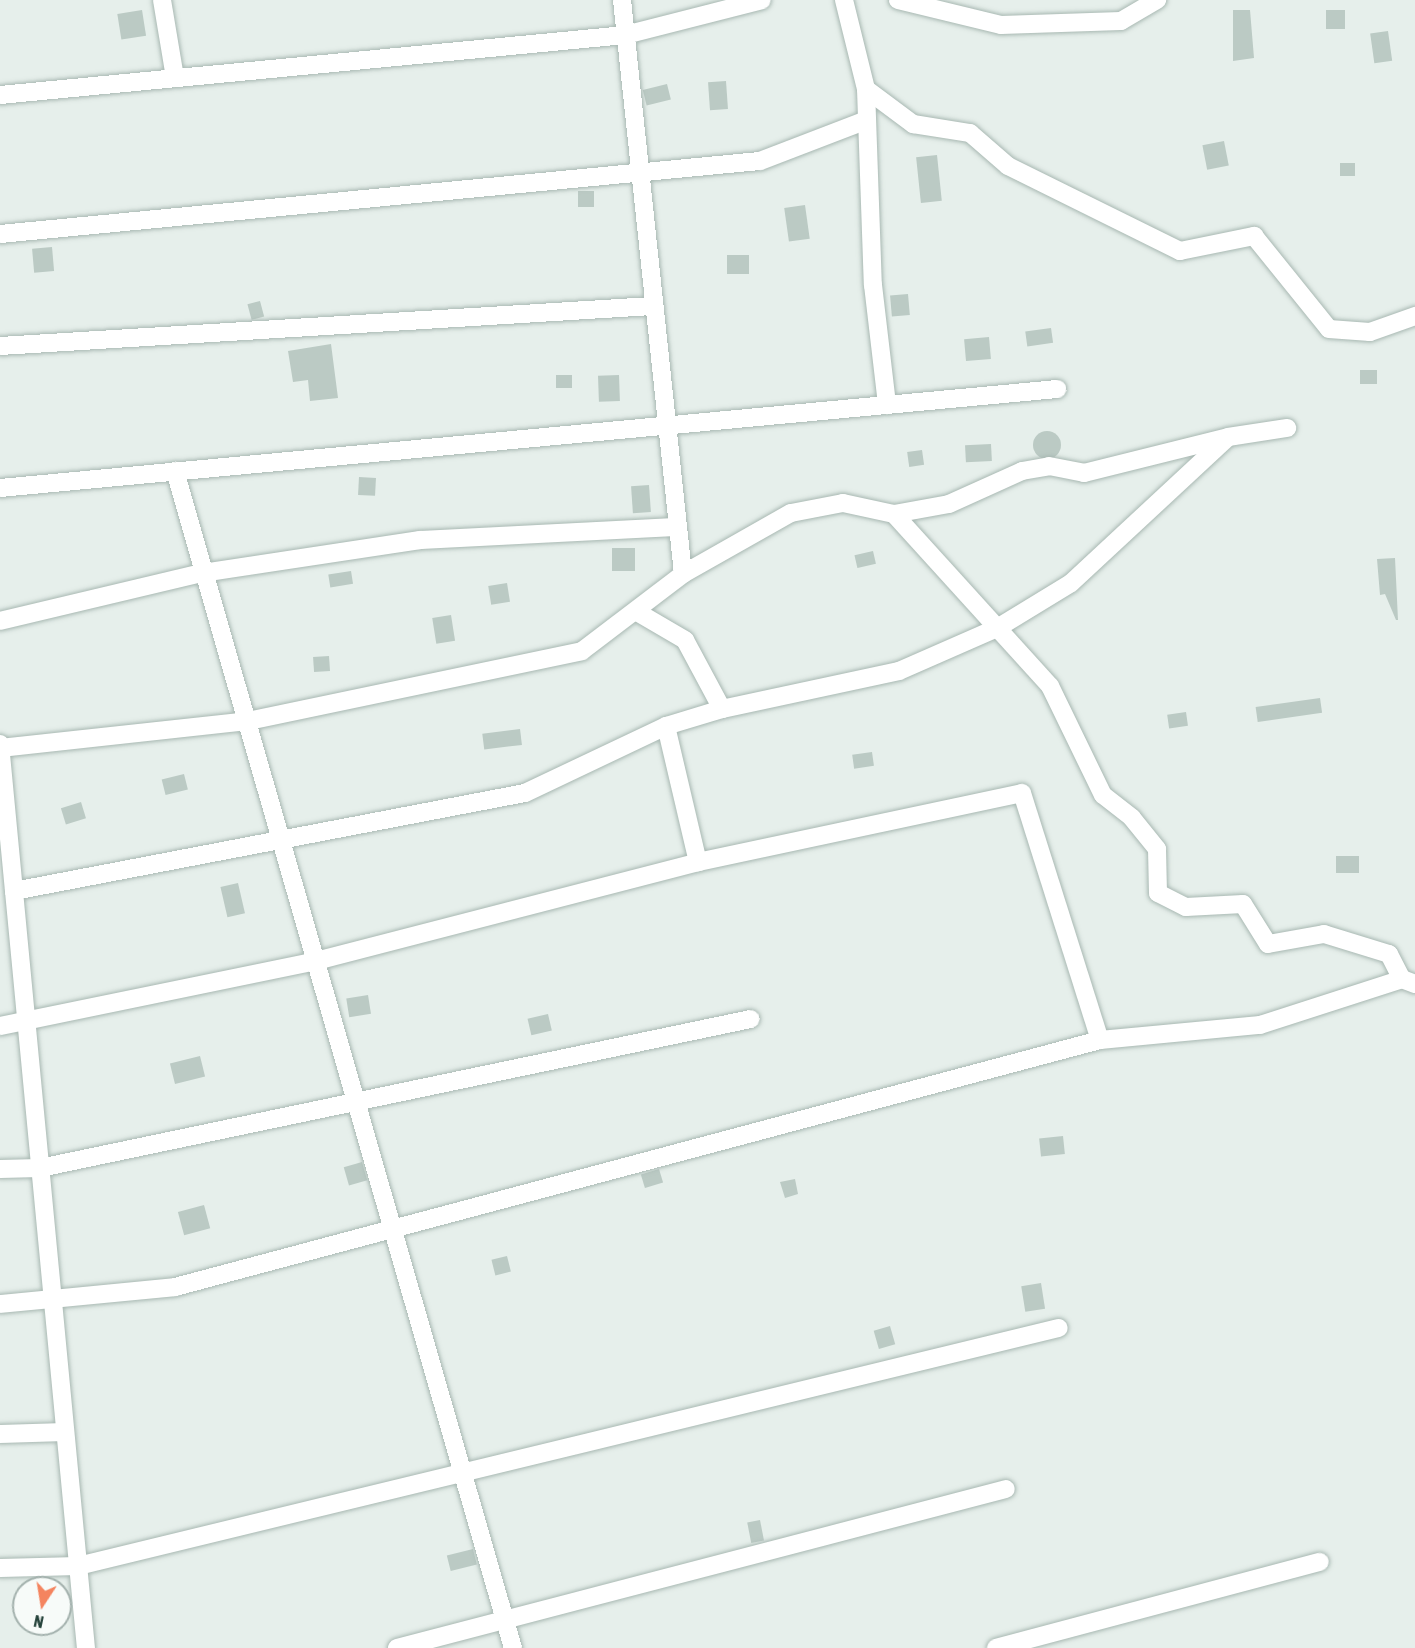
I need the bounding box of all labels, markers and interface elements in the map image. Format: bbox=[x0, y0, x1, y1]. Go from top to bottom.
north arrow bbox=[12, 1576, 72, 1636]
text: N bbox=[32, 1612, 45, 1631]

